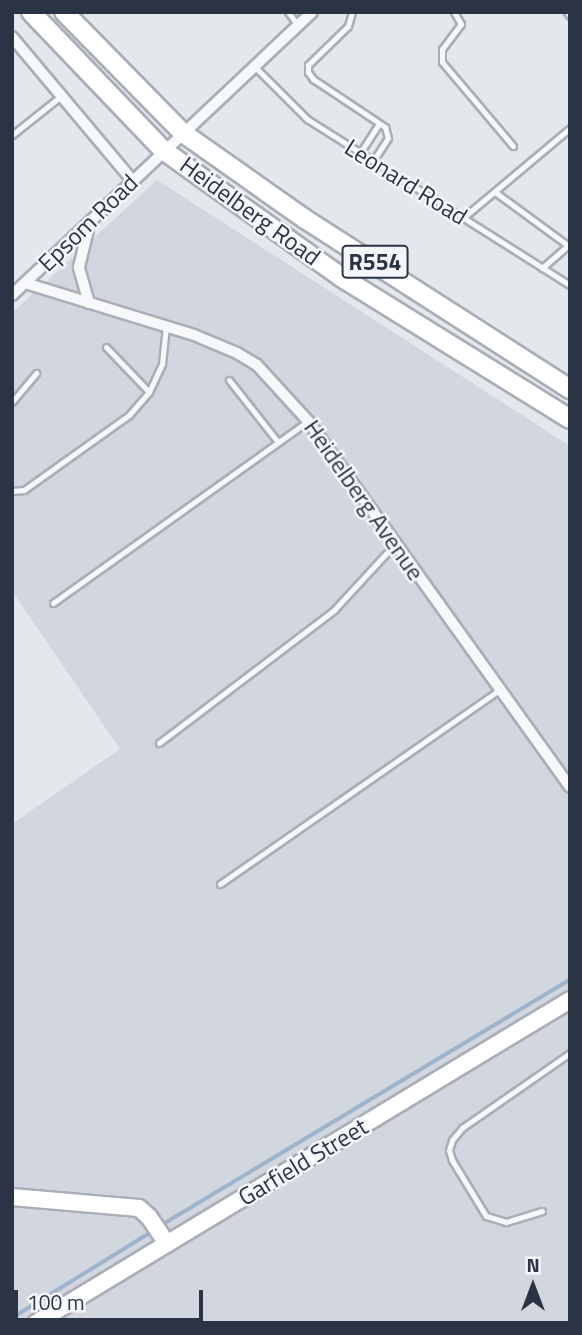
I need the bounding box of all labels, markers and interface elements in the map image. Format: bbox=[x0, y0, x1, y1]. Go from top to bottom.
street label: Leonard Road bbox=[339, 133, 473, 231]
street label: Heidelberg Road bbox=[174, 150, 326, 272]
street label: Epsom Road bbox=[32, 169, 144, 277]
road number: R554 bbox=[340, 243, 410, 282]
street label: Heidelberg Avenue bbox=[298, 414, 430, 586]
street label: Garfield Street bbox=[233, 1112, 373, 1212]
text: N bbox=[526, 1250, 540, 1279]
north arrow bbox=[498, 1251, 568, 1321]
scale bar bbox=[18, 1276, 206, 1320]
text: 100 m bbox=[27, 1286, 84, 1318]

